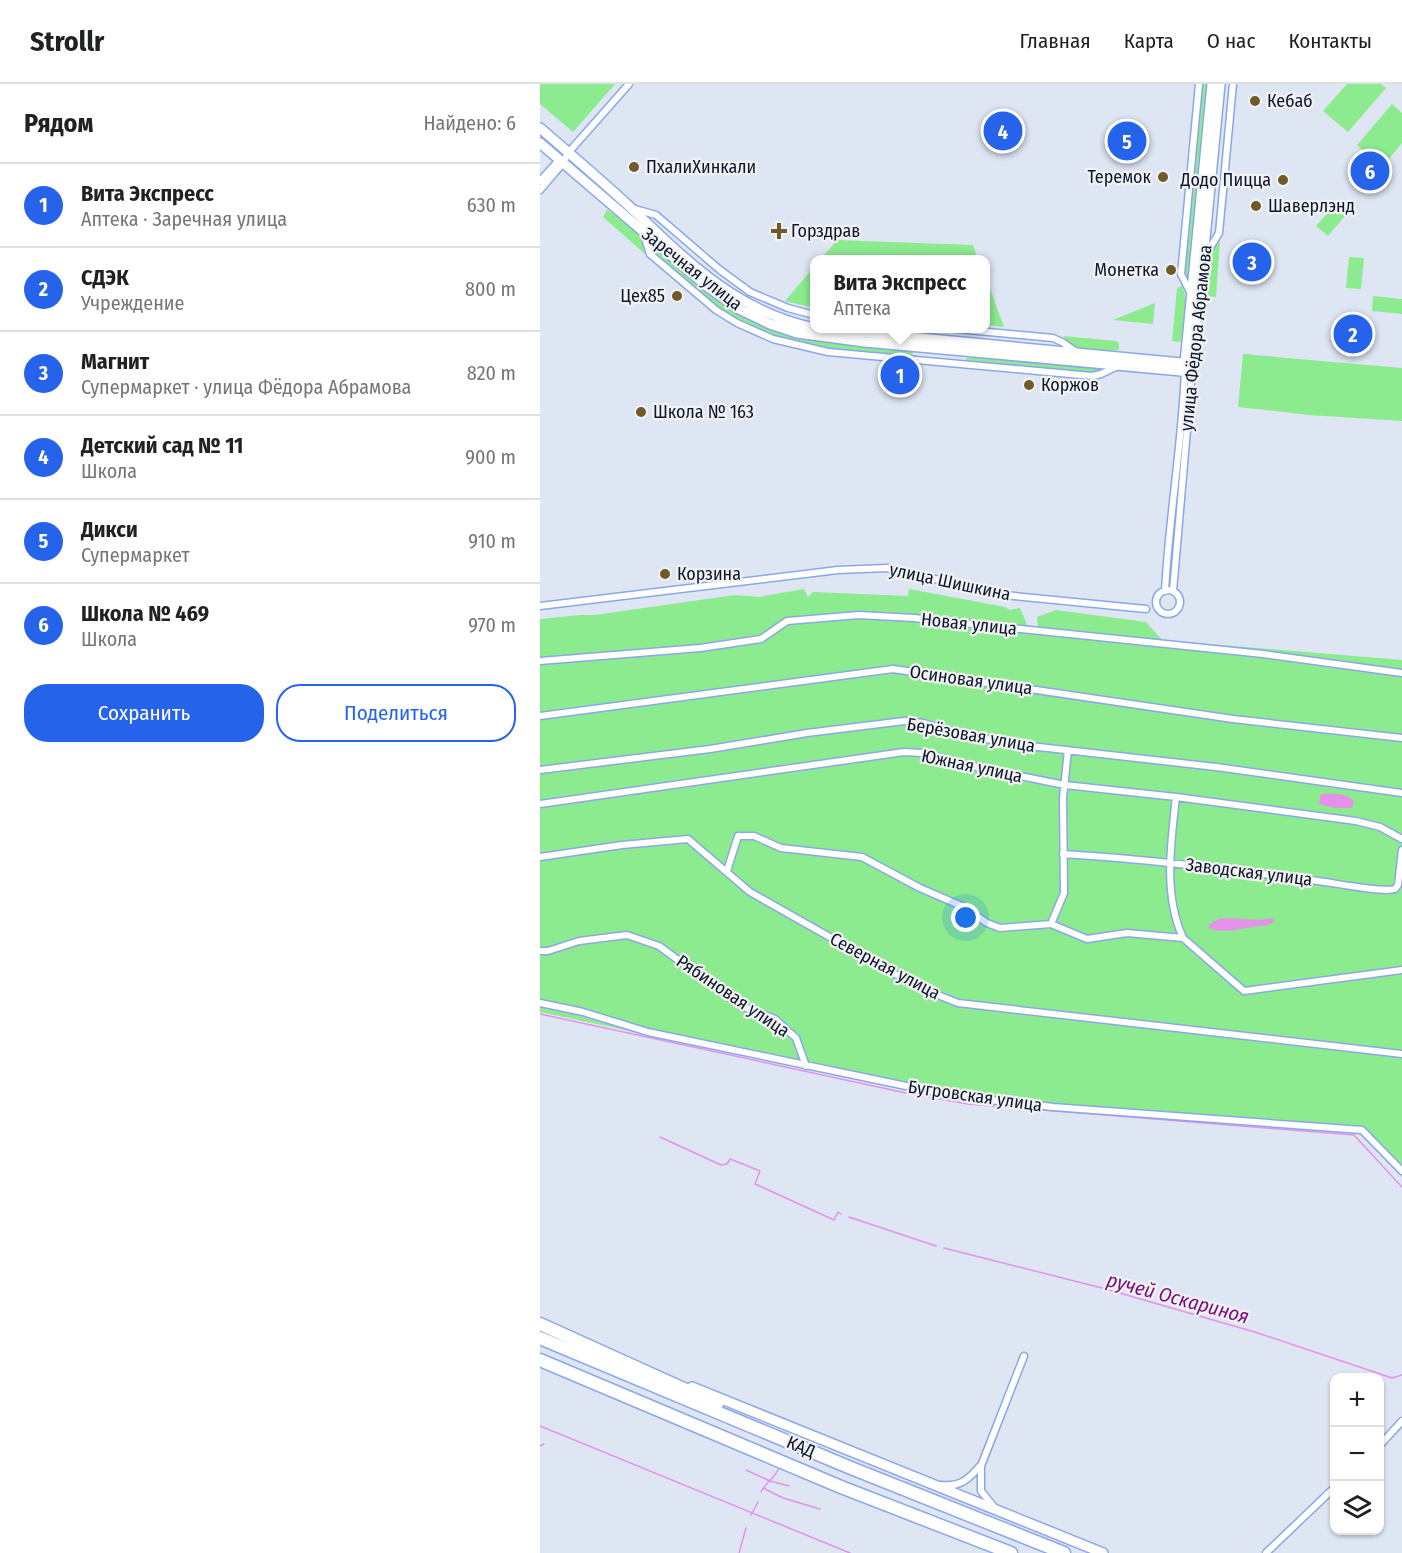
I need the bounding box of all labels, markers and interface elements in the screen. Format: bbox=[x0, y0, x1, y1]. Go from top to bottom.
text: Strollr bbox=[30, 25, 104, 58]
text: Главная bbox=[1020, 28, 1091, 54]
text: Карта bbox=[1124, 28, 1174, 54]
text: О нас bbox=[1207, 28, 1255, 54]
text: Контакты bbox=[1288, 28, 1372, 54]
place label: Кебаб bbox=[1267, 90, 1313, 112]
marker: Кебаб bbox=[1248, 94, 1262, 108]
text: Рядом bbox=[24, 108, 93, 139]
pin: 4 bbox=[984, 108, 1022, 154]
text: Найдено: 6 bbox=[423, 111, 516, 135]
pin: 5 bbox=[1108, 118, 1146, 164]
pin: 6 bbox=[1350, 148, 1390, 194]
place label: ПхалиХинкали bbox=[646, 156, 756, 178]
marker: ПхалиХинкали bbox=[627, 160, 641, 174]
place label: Теремок bbox=[1087, 166, 1152, 188]
place label: Додо Пицца bbox=[1180, 169, 1271, 191]
marker: Теремок bbox=[1156, 170, 1170, 184]
marker: Додо Пицца bbox=[1276, 173, 1290, 187]
text: Вита Экспресс bbox=[81, 180, 214, 207]
text: 1 bbox=[39, 193, 48, 217]
text: 630 m bbox=[467, 193, 516, 217]
place label: Шаверлэнд bbox=[1268, 195, 1355, 217]
marker: Шаверлэнд bbox=[1249, 199, 1263, 213]
text: Аптека · Заречная улица bbox=[81, 207, 287, 231]
place label: Горздрав bbox=[791, 220, 860, 242]
street label: Заречная улица bbox=[637, 223, 747, 315]
marker: Горздрав bbox=[772, 224, 786, 238]
pin: 3 bbox=[1232, 240, 1272, 285]
street label: улица Фёдора Абрамова bbox=[1175, 243, 1217, 432]
popup bbox=[810, 255, 990, 333]
place label: Монетка bbox=[1094, 259, 1159, 281]
marker: Монетка bbox=[1164, 263, 1178, 277]
text: СДЭК bbox=[81, 264, 129, 291]
text: Вита Экспресс bbox=[834, 269, 966, 296]
text: 2 bbox=[39, 277, 48, 301]
text: 800 m bbox=[465, 277, 516, 301]
place label: Цех85 bbox=[620, 285, 665, 307]
marker: Цех85 bbox=[670, 289, 684, 303]
text: Учреждение bbox=[81, 291, 184, 315]
text: Аптека bbox=[834, 296, 891, 320]
pin: 2 bbox=[1334, 312, 1372, 356]
text: Магнит bbox=[81, 348, 149, 375]
pin: 1 bbox=[880, 352, 920, 398]
text: 3 bbox=[39, 361, 48, 385]
text: 820 m bbox=[467, 361, 516, 385]
place label: Коржов bbox=[1041, 374, 1099, 396]
text: Супермаркет · улица Фёдора Абрамова bbox=[81, 375, 411, 399]
marker: Коржов bbox=[1022, 378, 1036, 392]
place label: Школа № 163 bbox=[653, 401, 754, 423]
marker: Школа № 163 bbox=[634, 405, 648, 419]
text: Детский сад № 11 bbox=[81, 432, 243, 459]
text: 4 bbox=[38, 445, 49, 469]
text: 900 m bbox=[465, 445, 516, 469]
text: Школа bbox=[81, 459, 137, 483]
text: Дикси bbox=[81, 516, 138, 543]
text: 5 bbox=[39, 529, 48, 553]
text: 910 m bbox=[468, 529, 516, 553]
text: Супермаркет bbox=[81, 543, 190, 567]
street label: улица Шишкина bbox=[887, 558, 1013, 606]
place label: Корзина bbox=[677, 563, 741, 585]
marker: Корзина bbox=[658, 567, 672, 581]
text: Школа № 469 bbox=[81, 600, 209, 627]
street label: Новая улица bbox=[920, 608, 1018, 640]
text: 6 bbox=[38, 613, 49, 637]
text: 970 m bbox=[468, 613, 516, 637]
text: Школа bbox=[81, 627, 137, 651]
street label: Осиновая улица bbox=[908, 661, 1034, 700]
button: Сохранить bbox=[24, 684, 264, 742]
button: Поделиться bbox=[276, 684, 516, 742]
street label: Берёзовая улица bbox=[905, 713, 1037, 757]
street label: Южная улица bbox=[919, 745, 1025, 787]
street label: Заводская улица bbox=[1184, 853, 1314, 891]
your location bbox=[951, 903, 980, 932]
street label: Северная улица bbox=[826, 928, 944, 1004]
street label: Рябиновая улица bbox=[672, 950, 794, 1042]
street label: Бугровская улица bbox=[906, 1076, 1044, 1116]
water label: ручей Оскариноя bbox=[1104, 1267, 1252, 1329]
map controls bbox=[1330, 1373, 1384, 1535]
button: + bbox=[1330, 1373, 1384, 1427]
button: − bbox=[1330, 1427, 1384, 1481]
street label: КАД bbox=[783, 1431, 819, 1463]
button: layers bbox=[1330, 1481, 1384, 1535]

